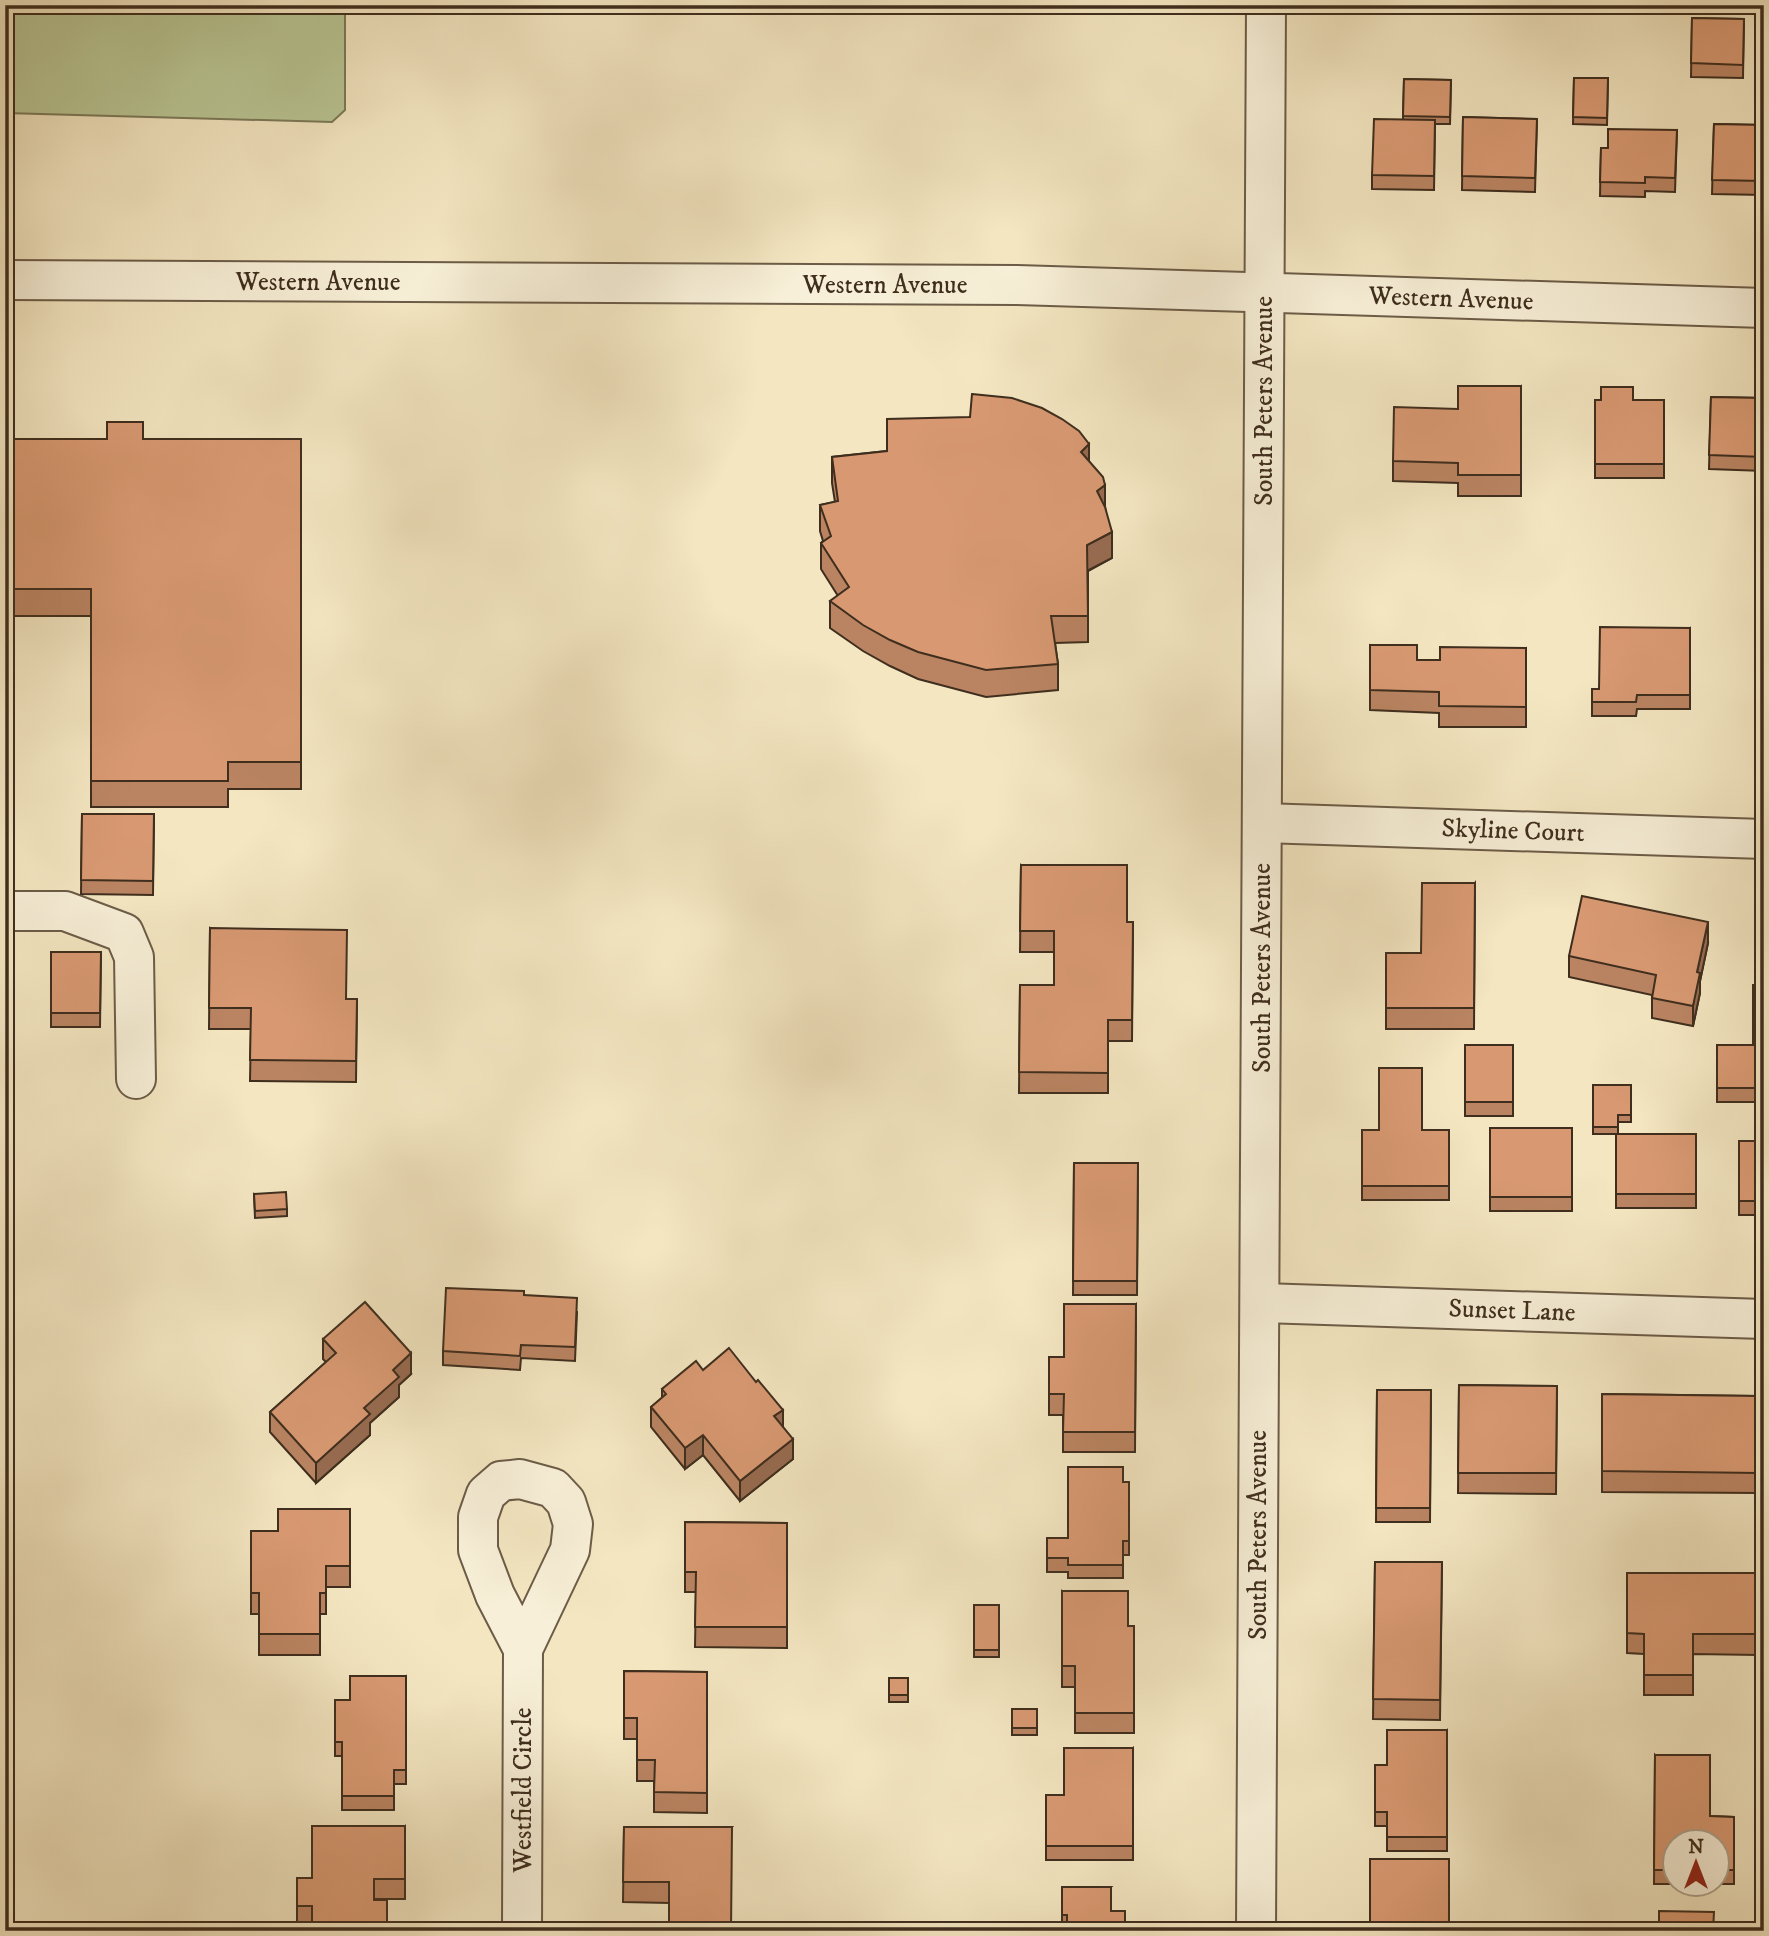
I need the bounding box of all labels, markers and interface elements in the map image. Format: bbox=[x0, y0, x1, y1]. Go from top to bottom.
street label: Western Avenue bbox=[235, 266, 400, 299]
street label: Western Avenue bbox=[802, 269, 967, 302]
street label: Western Avenue bbox=[1367, 280, 1534, 318]
street label: South Peters Avenue bbox=[1248, 296, 1281, 506]
street label: Skyline Court bbox=[1441, 812, 1585, 850]
street label: South Peters Avenue bbox=[1246, 863, 1279, 1073]
street label: Sunset Lane bbox=[1448, 1292, 1576, 1330]
street label: South Peters Avenue bbox=[1242, 1430, 1275, 1640]
street label: Westfield Circle bbox=[507, 1707, 540, 1874]
north arrow bbox=[1660, 1828, 1730, 1898]
text: N bbox=[1688, 1836, 1704, 1859]

